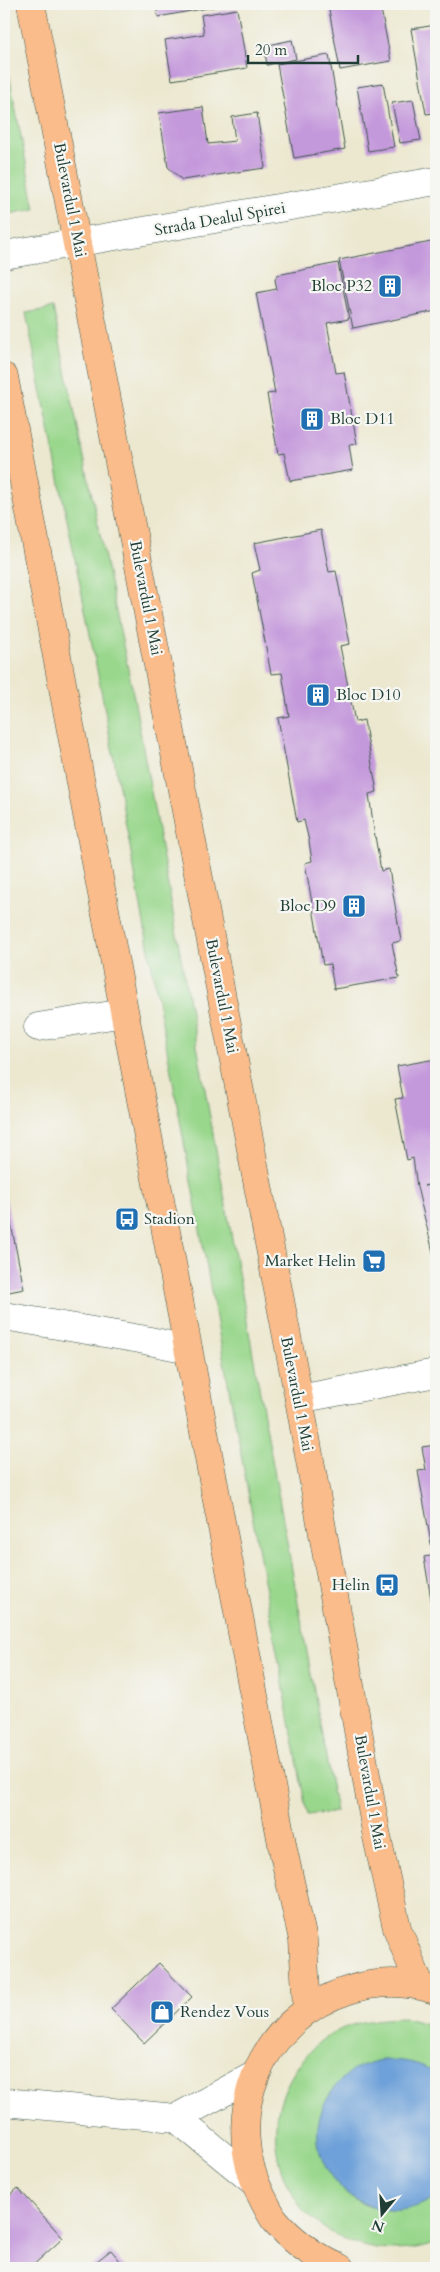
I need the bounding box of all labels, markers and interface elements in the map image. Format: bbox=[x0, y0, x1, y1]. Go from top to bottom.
scale bar bbox=[248, 32, 358, 64]
text: 20 m bbox=[255, 40, 287, 60]
street label: Bulevardul 1 Mai bbox=[48, 141, 92, 260]
street label: Strada Dealul Spirei bbox=[153, 197, 288, 241]
building icon: Bloc P32 bbox=[377, 273, 403, 299]
place label: Bloc P32 bbox=[311, 275, 372, 297]
building icon: Bloc D11 bbox=[299, 406, 325, 432]
place label: Bloc D11 bbox=[330, 408, 395, 430]
street label: Bulevardul 1 Mai bbox=[124, 539, 168, 658]
building icon: Bloc D10 bbox=[305, 682, 331, 708]
place label: Bloc D10 bbox=[336, 684, 401, 706]
building icon: Bloc D9 bbox=[341, 893, 367, 919]
place label: Bloc D9 bbox=[280, 895, 336, 917]
street label: Bulevardul 1 Mai bbox=[200, 937, 244, 1056]
bus stop icon: Stadion bbox=[114, 1206, 140, 1232]
place label: Stadion bbox=[144, 1208, 195, 1230]
supermarket icon: Market Helin bbox=[361, 1248, 387, 1274]
place label: Market Helin bbox=[265, 1250, 356, 1272]
street label: Bulevardul 1 Mai bbox=[275, 1335, 319, 1454]
bus stop icon: Helin bbox=[374, 1572, 400, 1598]
place label: Helin bbox=[332, 1574, 370, 1596]
street label: Bulevardul 1 Mai bbox=[349, 1733, 391, 1852]
shop icon: Rendez Vous bbox=[149, 1999, 175, 2025]
place label: Rendez Vous bbox=[180, 2001, 269, 2023]
north arrow bbox=[358, 2190, 408, 2240]
text: N bbox=[369, 2215, 387, 2237]

